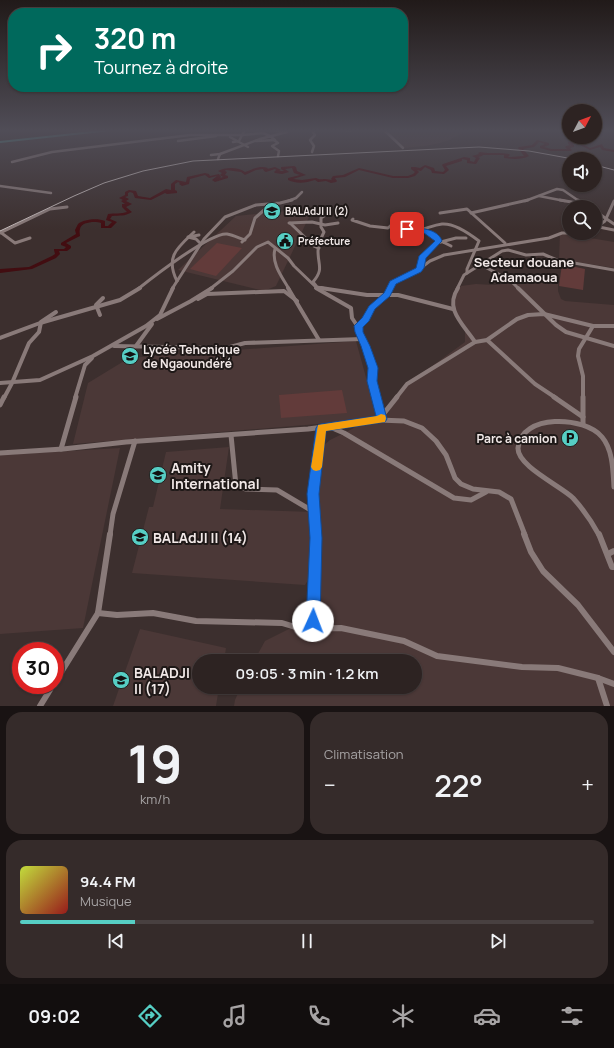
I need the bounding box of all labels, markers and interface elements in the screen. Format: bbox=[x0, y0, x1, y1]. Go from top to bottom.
text: 320 m bbox=[94, 19, 176, 57]
icon: right bbox=[28, 24, 80, 76]
text: Tournez à droite bbox=[94, 55, 228, 79]
north arrow bbox=[562, 104, 602, 144]
map controls bbox=[562, 104, 602, 240]
button: sound bbox=[562, 152, 602, 192]
button: search bbox=[562, 200, 602, 240]
school or university icon: BALAdJI II (2) bbox=[262, 201, 282, 221]
place label: BALAdJI II (2) bbox=[285, 204, 349, 218]
pin bbox=[390, 212, 424, 246]
icon: arrive bbox=[396, 218, 418, 240]
public building icon: Préfecture bbox=[275, 231, 295, 251]
place label: Préfecture bbox=[298, 234, 350, 248]
district label: Secteur douane Adamaoua bbox=[474, 253, 574, 286]
place label: Lycée Tehcnique de Ngaoundéré bbox=[143, 341, 240, 372]
school or university icon: Lycée Tehcnique de Ngaoundéré bbox=[120, 346, 140, 366]
parking icon: Parc à camion bbox=[560, 428, 580, 448]
place label: Parc à camion bbox=[477, 430, 557, 447]
place label: Amity International bbox=[171, 458, 260, 493]
school or university icon: Amity International bbox=[148, 465, 168, 485]
school or university icon: BALAdJI II (14) bbox=[130, 527, 150, 547]
place label: BALAdJI II (14) bbox=[153, 528, 248, 547]
position arrow bbox=[292, 600, 334, 642]
speed limit sign: 30 bbox=[12, 642, 64, 694]
place label: BALADJI II (17) bbox=[134, 663, 190, 698]
text: 09:05 · 3 min · 1.2 km bbox=[236, 663, 378, 684]
school or university icon: BALADJI II (17) bbox=[111, 670, 131, 690]
text: 19 bbox=[127, 728, 183, 799]
text: Climatisation bbox=[324, 745, 404, 763]
text: 22° bbox=[434, 765, 483, 806]
text: − bbox=[324, 770, 336, 800]
text: + bbox=[581, 770, 594, 800]
text: km/h bbox=[140, 790, 170, 808]
text: 94.4 FM bbox=[80, 871, 136, 892]
text: Musique bbox=[80, 892, 132, 910]
icon: previous bbox=[105, 930, 127, 952]
icon: pause bbox=[296, 930, 318, 952]
icon: next bbox=[487, 930, 509, 952]
icon: directions bbox=[136, 1002, 164, 1030]
icon: music bbox=[221, 1002, 249, 1030]
icon: phone bbox=[305, 1002, 333, 1030]
icon: climate bbox=[389, 1002, 417, 1030]
icon: car bbox=[473, 1002, 501, 1030]
icon: filters bbox=[558, 1002, 586, 1030]
text: 09:02 bbox=[28, 1004, 80, 1028]

